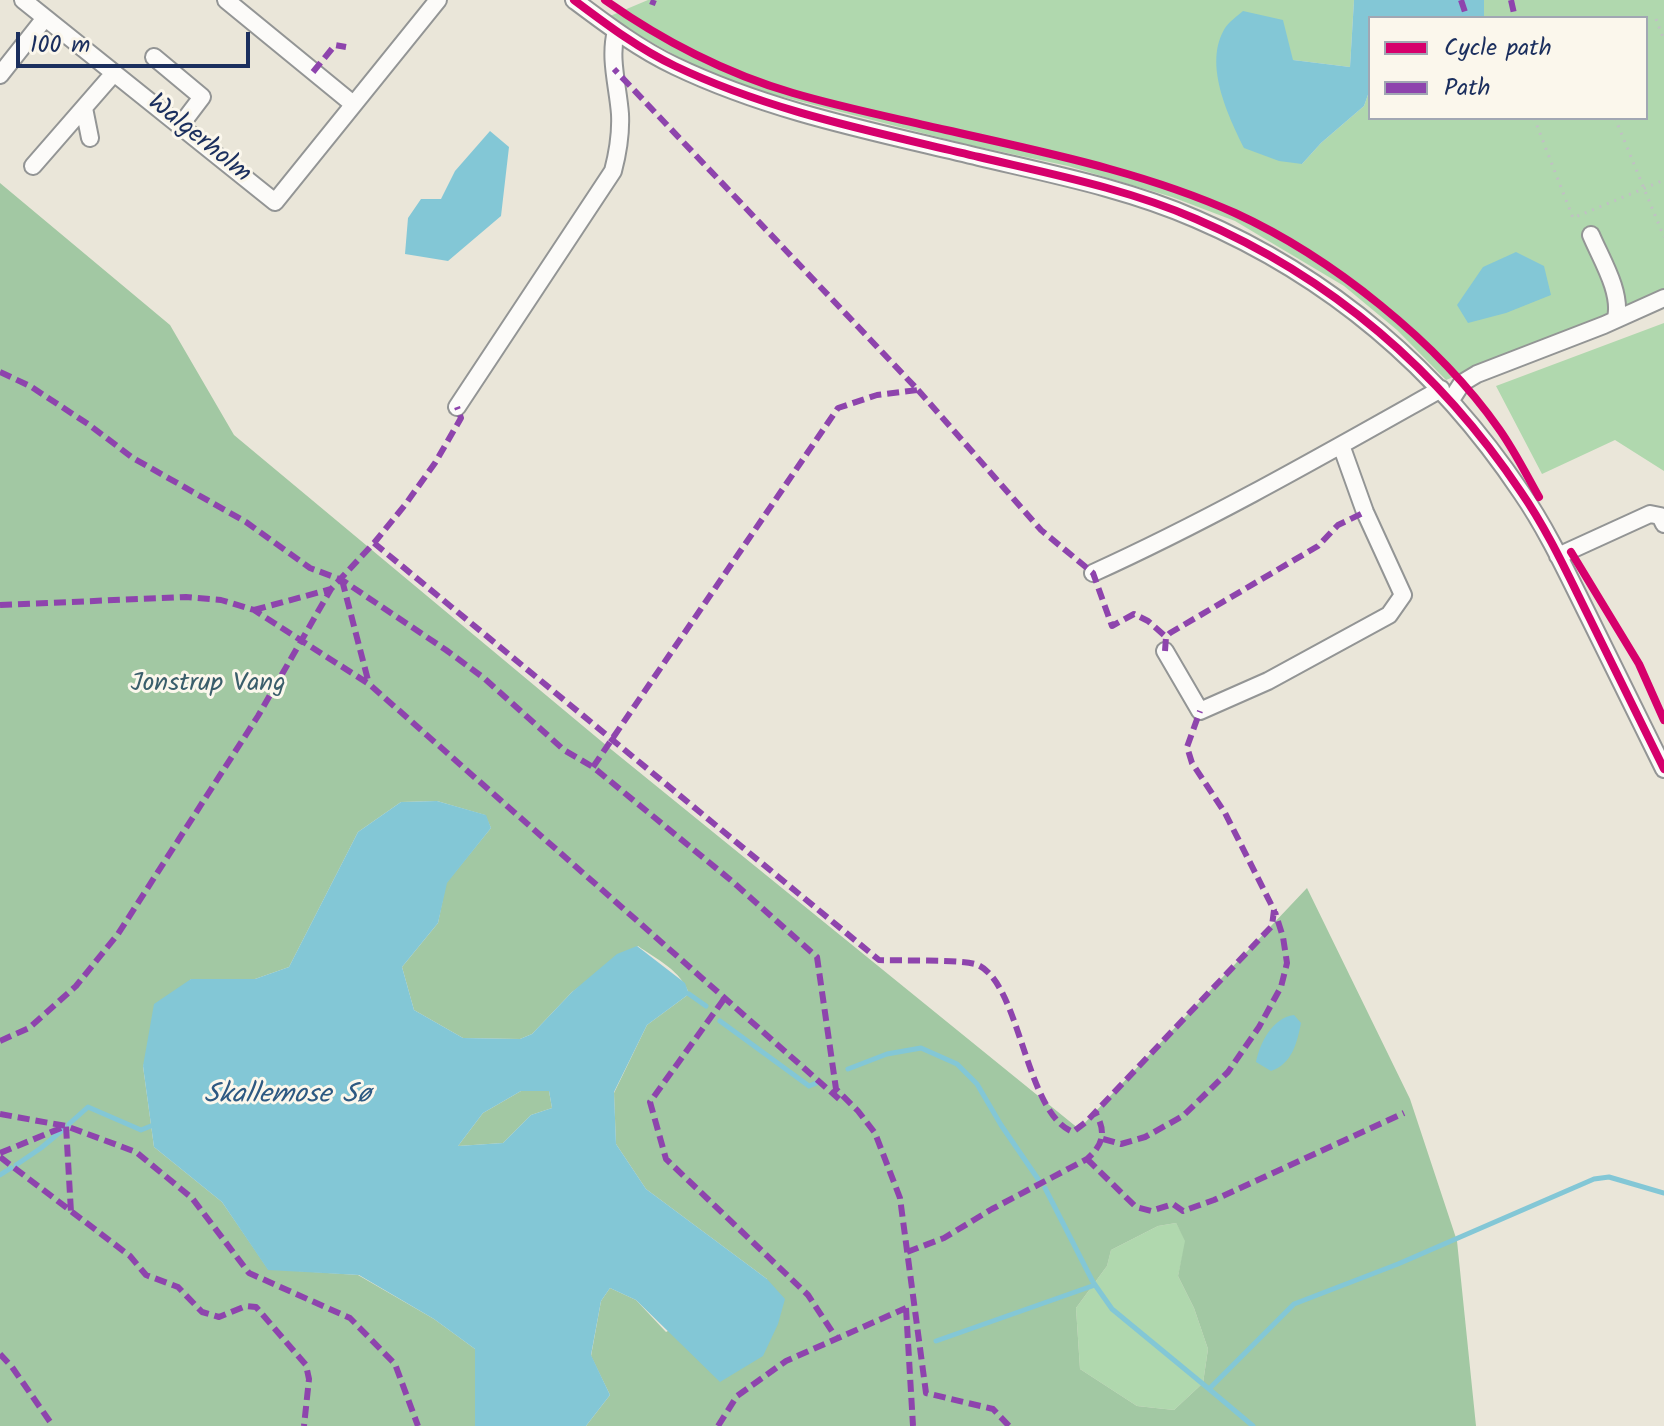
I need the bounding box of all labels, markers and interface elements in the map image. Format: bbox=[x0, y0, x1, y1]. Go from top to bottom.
scale bar bbox=[20, 16, 254, 66]
legend bbox=[1368, 16, 1648, 120]
text: 100 m bbox=[30, 26, 90, 65]
text: Cycle path bbox=[1444, 29, 1552, 68]
text: Path bbox=[1444, 69, 1490, 108]
street label: Walgerholm bbox=[140, 89, 256, 191]
park label: Jonstrup Vang bbox=[130, 670, 286, 702]
water label: Skallemose Sø bbox=[204, 1080, 370, 1114]

